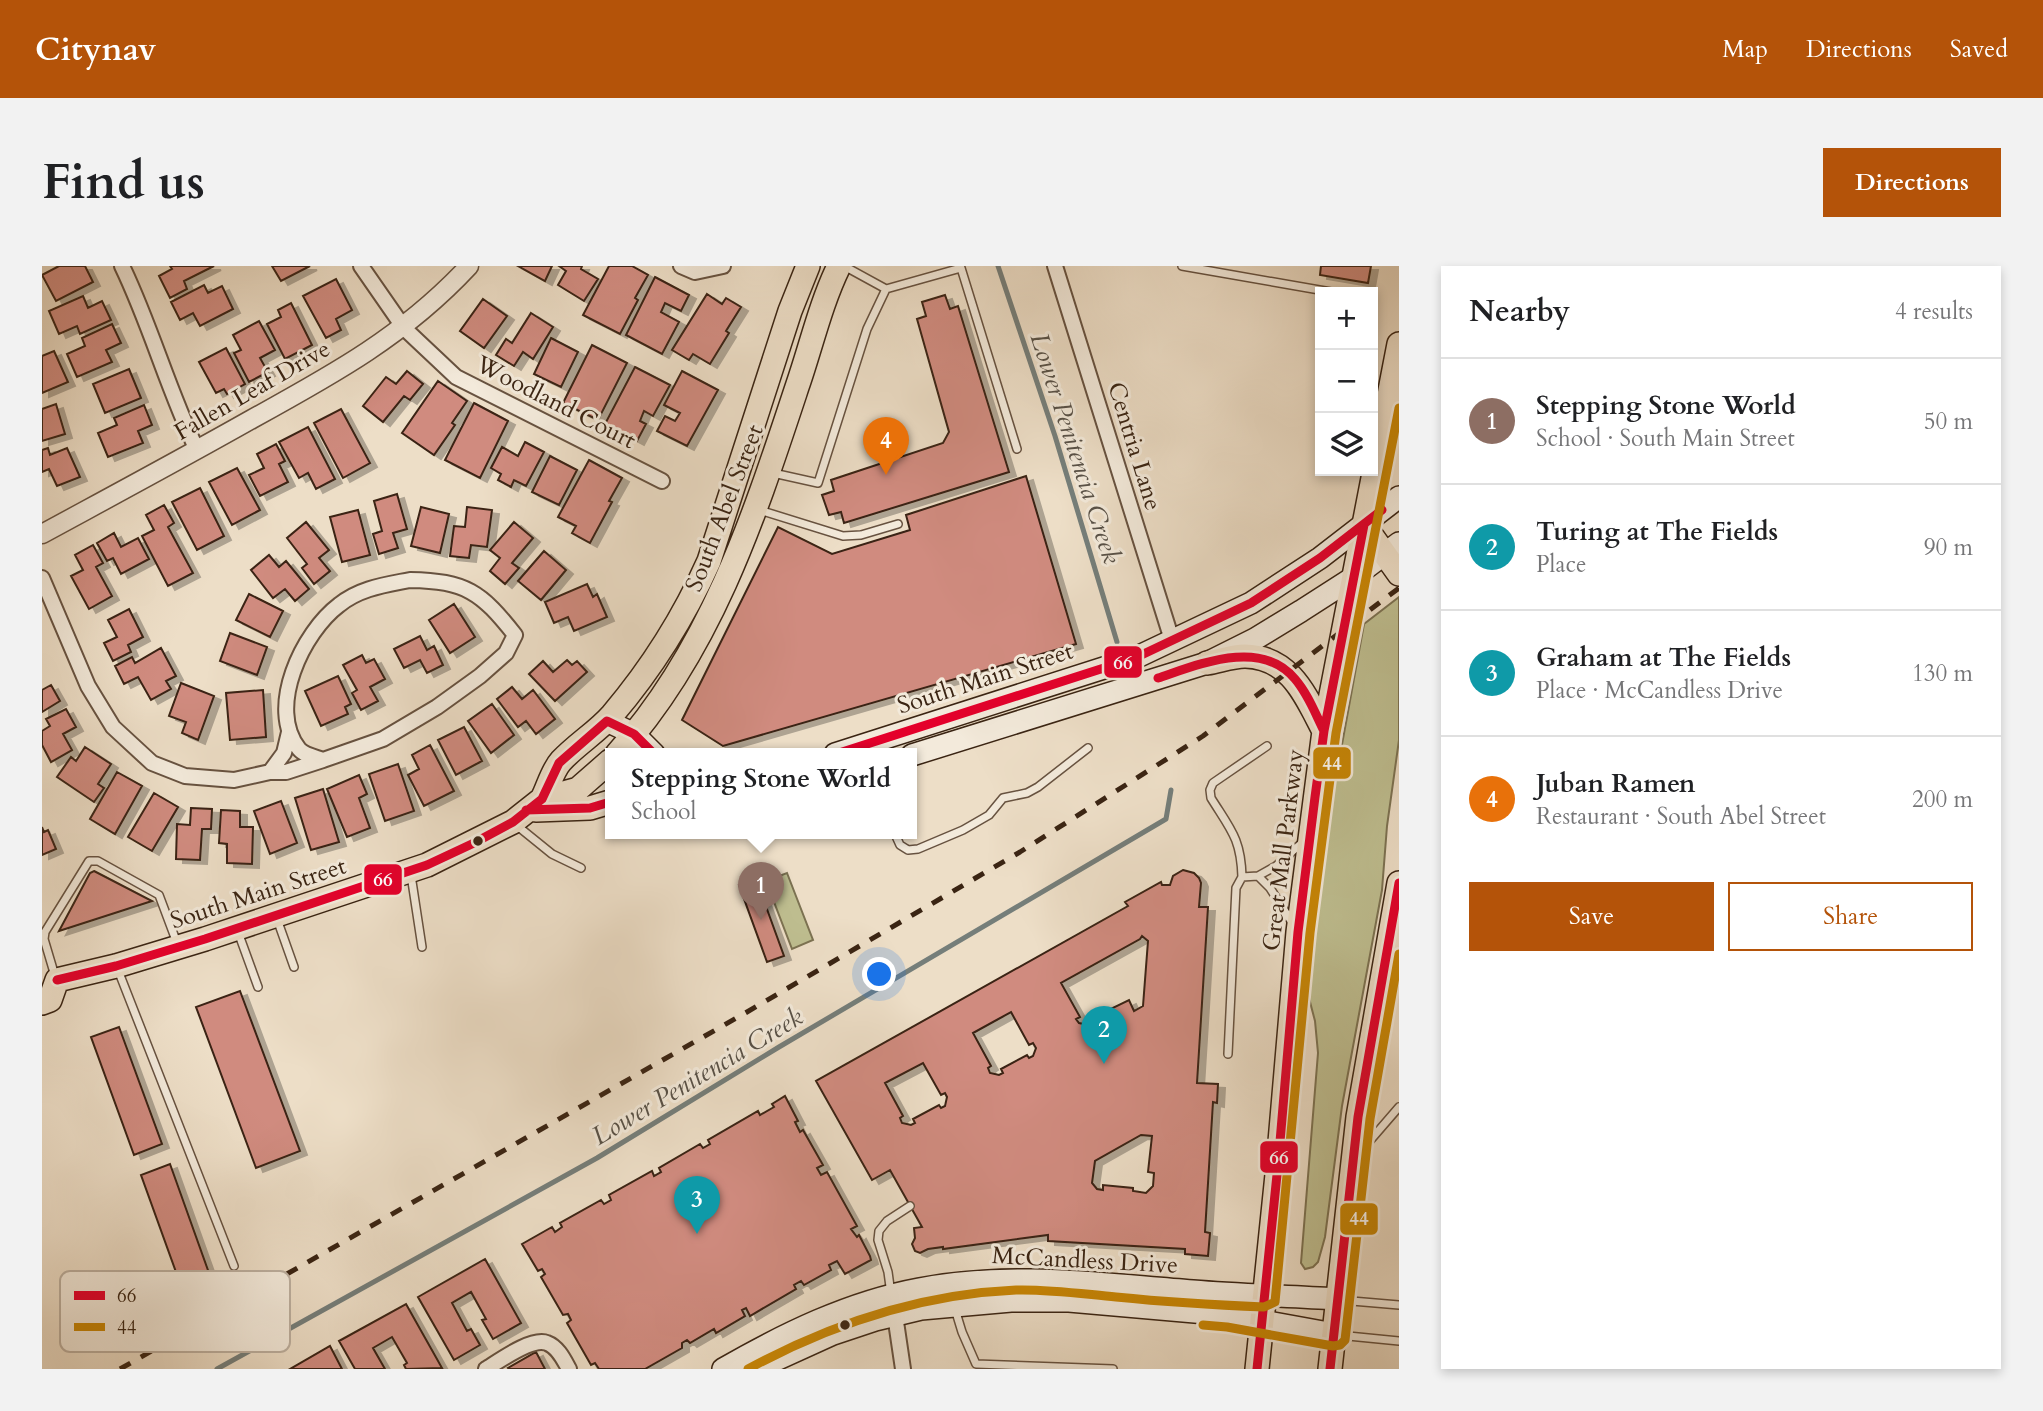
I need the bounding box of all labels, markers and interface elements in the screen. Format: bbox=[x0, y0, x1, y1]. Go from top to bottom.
text: Citynav bbox=[35, 27, 156, 72]
text: Map bbox=[1722, 33, 1768, 66]
text: Directions bbox=[1806, 33, 1912, 66]
text: Saved bbox=[1950, 33, 2008, 66]
button: Directions bbox=[1823, 148, 2001, 217]
text: Find us bbox=[42, 149, 205, 216]
map controls bbox=[1315, 287, 1378, 476]
button: + bbox=[1315, 287, 1378, 350]
text: Nearby bbox=[1469, 291, 1570, 332]
text: 4 results bbox=[1895, 296, 1973, 327]
water label: Lower Penitencia Creek bbox=[1022, 328, 1129, 568]
street label: Fallen Leaf Drive bbox=[168, 332, 336, 448]
street label: Woodland Court bbox=[469, 347, 642, 457]
button: − bbox=[1315, 350, 1378, 413]
street label: Centria Lane bbox=[1099, 378, 1170, 514]
text: Stepping Stone World bbox=[1536, 388, 1796, 423]
text: 1 bbox=[1486, 406, 1498, 437]
text: 50 m bbox=[1924, 406, 1973, 437]
button: layers bbox=[1315, 413, 1378, 476]
pin: 4 bbox=[863, 417, 909, 475]
street label: South Abel Street bbox=[677, 419, 772, 596]
text: School · South Main Street bbox=[1536, 423, 1795, 454]
text: Turing at The Fields bbox=[1536, 514, 1778, 549]
text: 2 bbox=[1486, 532, 1498, 563]
text: 90 m bbox=[1924, 532, 1973, 563]
text: Place bbox=[1536, 549, 1586, 580]
street label: South Main Street bbox=[893, 634, 1078, 722]
text: Graham at The Fields bbox=[1536, 640, 1791, 675]
line badge: 66 bbox=[1103, 645, 1143, 679]
text: 66 bbox=[1113, 650, 1133, 676]
text: 3 bbox=[1486, 658, 1498, 689]
text: 130 m bbox=[1912, 658, 1973, 689]
text: Place · McCandless Drive bbox=[1536, 675, 1783, 706]
line badge: 44 bbox=[1312, 746, 1352, 780]
street label: Great Mall Parkway bbox=[1255, 747, 1312, 953]
popup bbox=[605, 748, 917, 839]
text: 44 bbox=[1322, 751, 1342, 777]
text: Stepping Stone World bbox=[631, 761, 891, 796]
text: Juban Ramen bbox=[1536, 766, 1695, 801]
text: 4 bbox=[1486, 784, 1498, 815]
text: 200 m bbox=[1912, 784, 1973, 815]
text: School bbox=[631, 796, 696, 827]
text: Restaurant · South Abel Street bbox=[1536, 801, 1826, 832]
unlabelled marker bbox=[471, 834, 485, 848]
street label: South Main Street bbox=[166, 849, 351, 937]
pin: 1 bbox=[738, 862, 784, 920]
line badge: 66 bbox=[363, 863, 403, 896]
text: 66 bbox=[373, 867, 393, 893]
button: Save bbox=[1469, 882, 1714, 951]
button: Share bbox=[1728, 882, 1973, 951]
your location bbox=[862, 957, 896, 991]
water label: Lower Penitencia Creek bbox=[585, 999, 810, 1153]
pin: 2 bbox=[1081, 1006, 1127, 1064]
line badge: 66 bbox=[1259, 1140, 1299, 1174]
text: 66 bbox=[1269, 1145, 1289, 1171]
pin: 3 bbox=[674, 1176, 720, 1234]
line badge: 44 bbox=[1339, 1202, 1379, 1236]
text: 44 bbox=[1349, 1206, 1369, 1232]
street label: McCandless Drive bbox=[991, 1239, 1179, 1282]
legend bbox=[60, 1271, 290, 1352]
text: 66 bbox=[117, 1283, 136, 1309]
text: 44 bbox=[117, 1315, 137, 1341]
unlabelled marker bbox=[838, 1318, 852, 1332]

